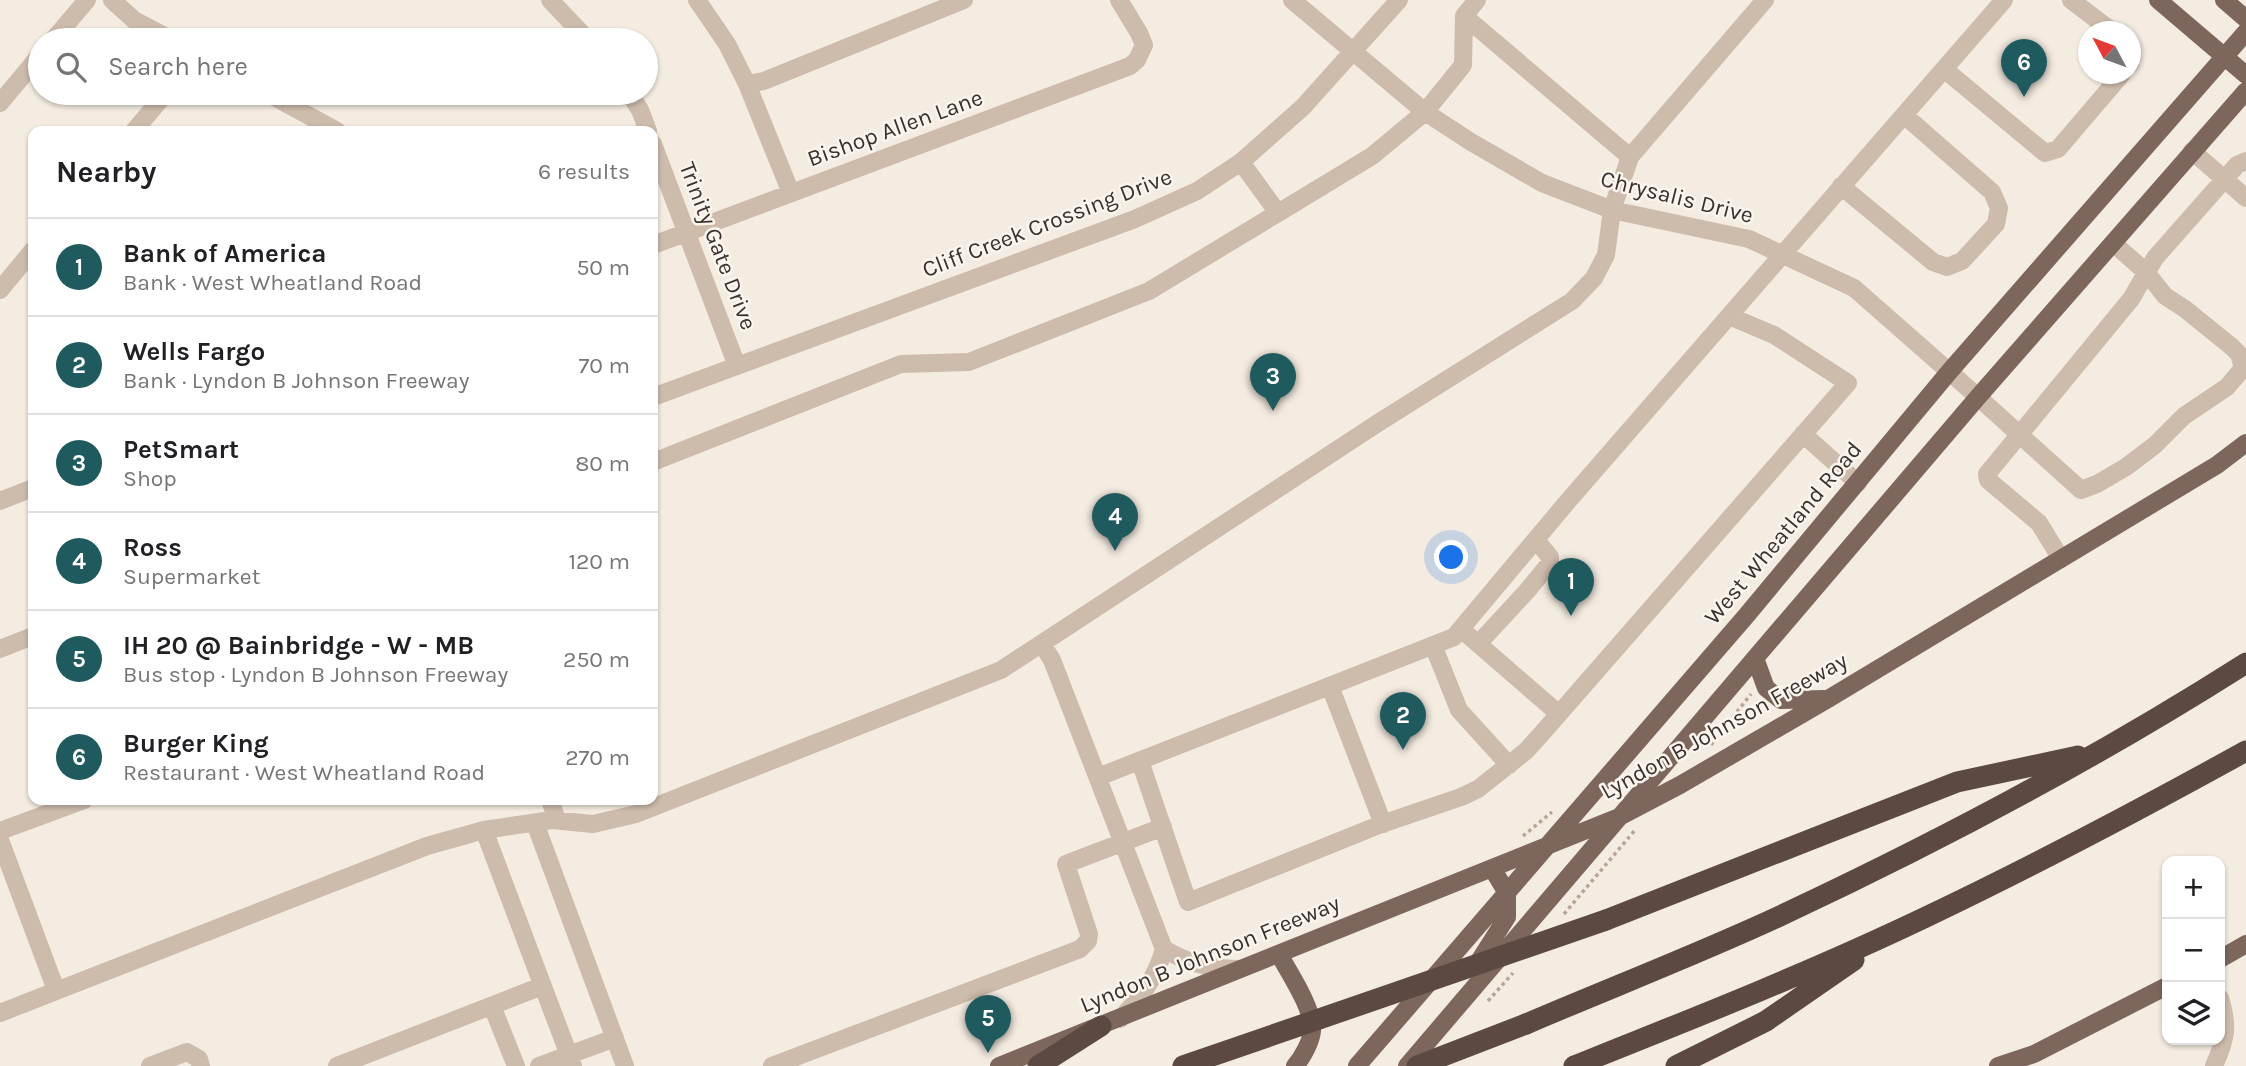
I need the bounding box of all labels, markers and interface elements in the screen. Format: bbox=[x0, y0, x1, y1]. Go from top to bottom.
north arrow bbox=[2078, 21, 2141, 84]
search box bbox=[28, 28, 658, 105]
pin: 6 bbox=[2001, 39, 2047, 97]
icon: search bbox=[52, 48, 90, 86]
text: Search here bbox=[108, 51, 248, 82]
street label: Bishop Allen Lane bbox=[803, 84, 987, 172]
text: Nearby bbox=[56, 154, 156, 190]
text: 6 results bbox=[538, 158, 630, 185]
street label: Trinity Gate Drive bbox=[674, 158, 762, 334]
street label: Cliff Creek Crossing Drive bbox=[918, 163, 1176, 283]
street label: Chrysalis Drive bbox=[1598, 165, 1756, 229]
text: Bank of America bbox=[123, 238, 327, 269]
text: 1 bbox=[75, 254, 83, 281]
text: 50 m bbox=[576, 254, 630, 281]
text: Bank · West Wheatland Road bbox=[123, 269, 422, 296]
text: Wells Fargo bbox=[123, 336, 265, 367]
text: 2 bbox=[72, 352, 86, 379]
text: 70 m bbox=[579, 352, 630, 379]
pin: 3 bbox=[1250, 353, 1296, 411]
text: Bank · Lyndon B Johnson Freeway bbox=[123, 367, 469, 394]
text: PetSmart bbox=[123, 434, 239, 465]
street label: West Wheatland Road bbox=[1699, 436, 1867, 630]
text: 3 bbox=[72, 450, 86, 477]
text: 80 m bbox=[575, 450, 630, 477]
text: Shop bbox=[123, 465, 177, 492]
pin: 4 bbox=[1092, 493, 1138, 551]
text: Ross bbox=[123, 532, 182, 563]
your location bbox=[1434, 540, 1468, 574]
text: 4 bbox=[72, 548, 86, 575]
text: 120 m bbox=[568, 548, 630, 575]
pin: 1 bbox=[1548, 558, 1594, 616]
text: Supermarket bbox=[123, 563, 260, 590]
text: IH 20 @ Bainbridge - W - MB bbox=[123, 630, 474, 661]
text: 5 bbox=[72, 646, 86, 673]
text: 250 m bbox=[563, 646, 630, 673]
street label: Lyndon B Johnson Freeway bbox=[1596, 647, 1852, 805]
text: Bus stop · Lyndon B Johnson Freeway bbox=[123, 661, 508, 688]
pin: 2 bbox=[1380, 692, 1426, 750]
text: Burger King bbox=[123, 728, 269, 759]
text: 6 bbox=[72, 744, 86, 771]
text: 270 m bbox=[565, 744, 630, 771]
text: Restaurant · West Wheatland Road bbox=[123, 759, 485, 786]
map controls bbox=[2162, 856, 2225, 1045]
button: + bbox=[2162, 856, 2225, 919]
street label: Lyndon B Johnson Freeway bbox=[1076, 889, 1344, 1019]
button: − bbox=[2162, 919, 2225, 982]
button: layers bbox=[2162, 982, 2225, 1045]
pin: 5 bbox=[965, 995, 1011, 1053]

